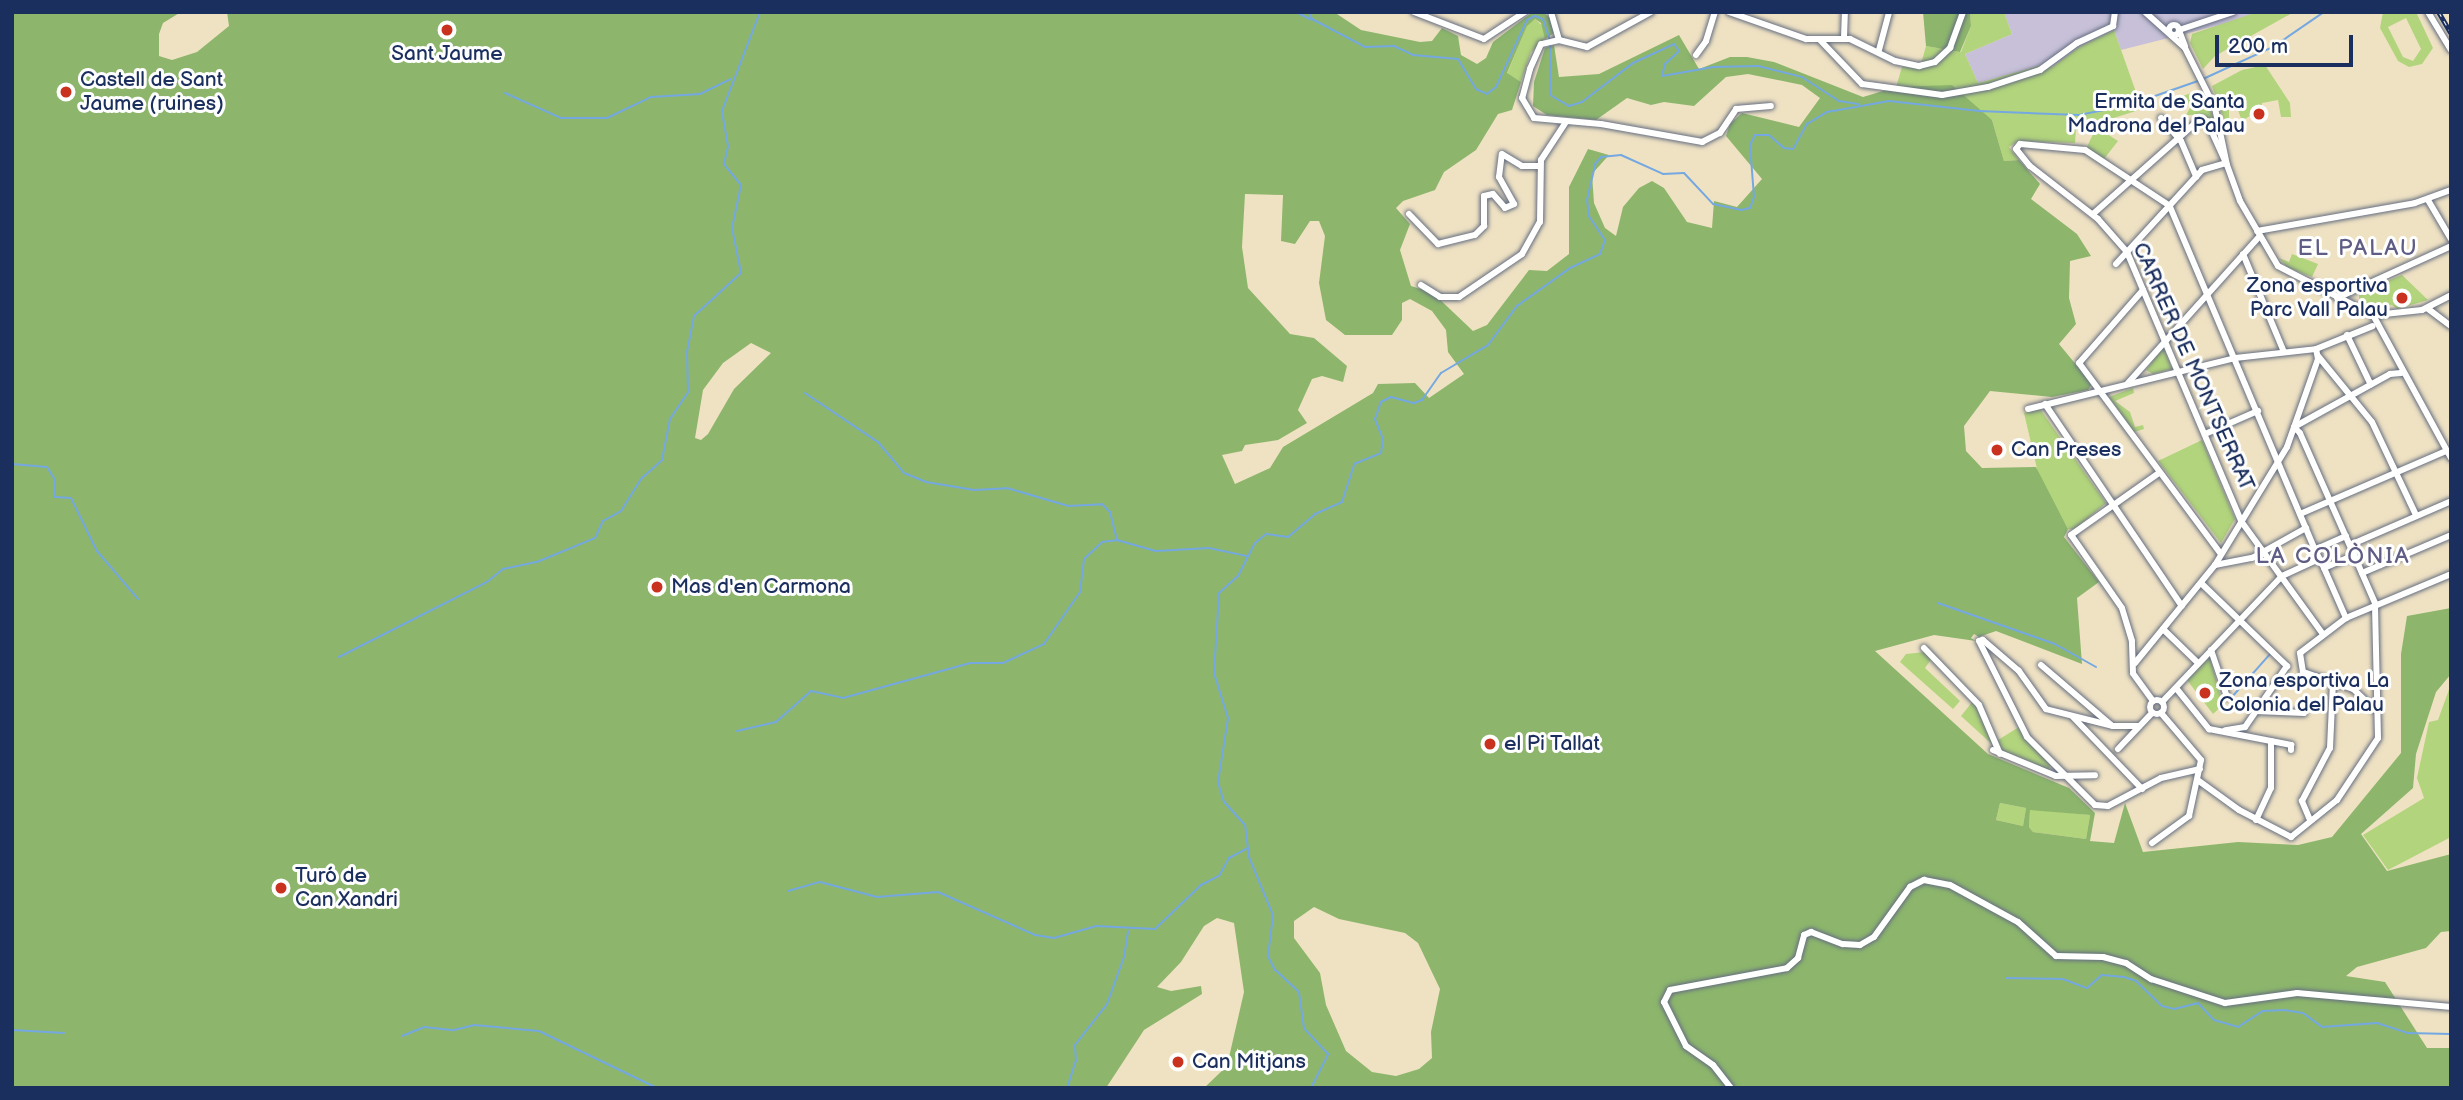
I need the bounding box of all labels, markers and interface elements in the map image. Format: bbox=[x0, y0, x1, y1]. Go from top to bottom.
scale bar bbox=[2218, 21, 2356, 65]
marker: Sant Jaume bbox=[439, 22, 455, 38]
text: 200 m bbox=[2228, 34, 2288, 59]
place label: Sant Jaume bbox=[391, 41, 503, 67]
place label: Castell de Sant Jaume (ruines) bbox=[80, 67, 224, 117]
marker: Castell de Sant Jaume (ruines) bbox=[58, 84, 74, 100]
place label: Ermita de Santa Madrona del Palau bbox=[2067, 89, 2245, 139]
marker: Ermita de Santa Madrona del Palau bbox=[2251, 106, 2267, 122]
district label: EL PALAU bbox=[2298, 234, 2418, 262]
street label: CARRER DE MONTSERRAT bbox=[2127, 239, 2259, 495]
place label: Zona esportiva Parc Vall Palau bbox=[2247, 273, 2388, 323]
marker: Zona esportiva Parc Vall Palau bbox=[2394, 290, 2410, 306]
place label: Can Preses bbox=[2011, 437, 2121, 463]
marker: Can Preses bbox=[1989, 442, 2005, 458]
district label: LA COLÒNIA bbox=[2257, 542, 2409, 570]
place label: Mas d'en Carmona bbox=[671, 574, 851, 600]
marker: Mas d'en Carmona bbox=[649, 579, 665, 595]
place label: Zona esportiva La Colonia del Palau bbox=[2219, 668, 2389, 718]
marker: Zona esportiva La Colonia del Palau bbox=[2197, 685, 2213, 701]
place label: el Pi Tallat bbox=[1504, 731, 1600, 757]
marker: el Pi Tallat bbox=[1482, 736, 1498, 752]
place label: Turó de Can Xandri bbox=[295, 863, 399, 913]
marker: Turó de Can Xandri bbox=[273, 880, 289, 896]
place label: Can Mitjans bbox=[1192, 1049, 1306, 1075]
marker: Can Mitjans bbox=[1170, 1054, 1186, 1070]

